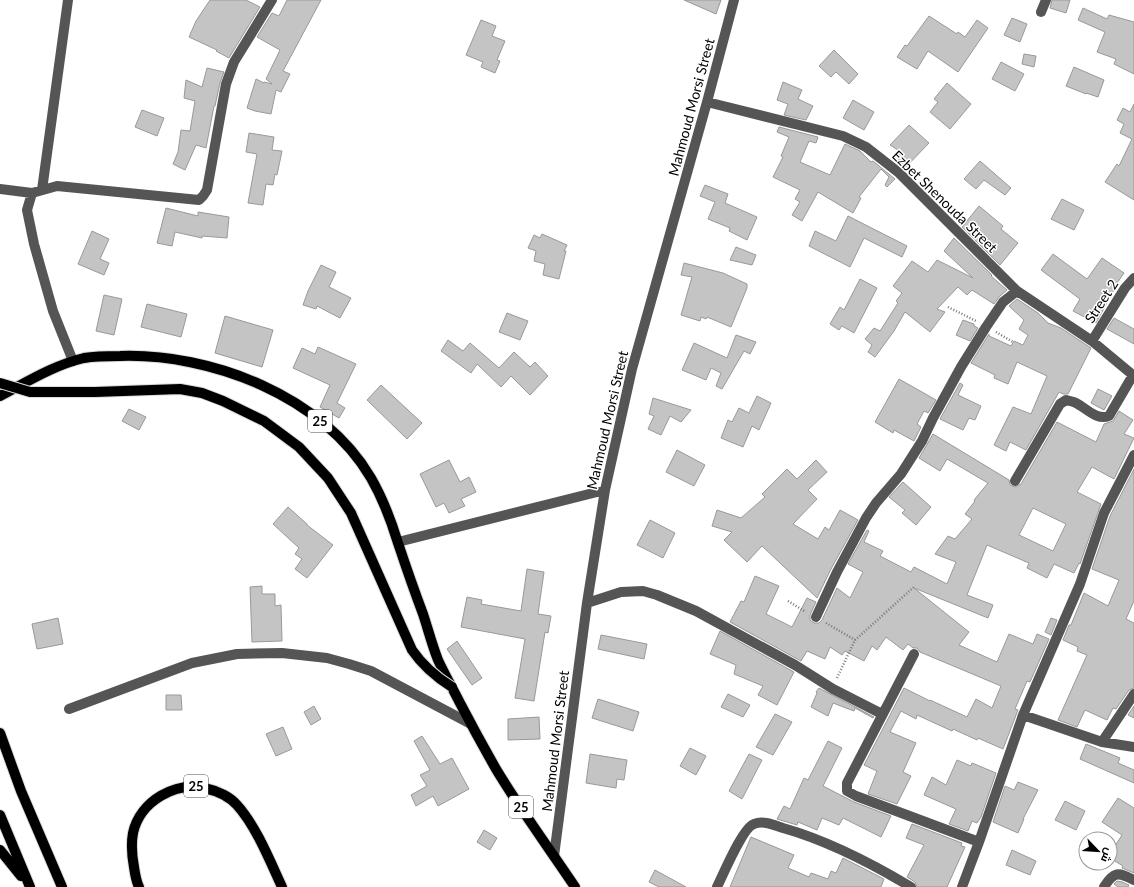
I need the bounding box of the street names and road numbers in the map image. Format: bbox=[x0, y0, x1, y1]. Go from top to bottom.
street label: Mahmoud Morsi Street bbox=[664, 36, 718, 178]
street label: Ezbet Shenouda Street bbox=[889, 146, 1001, 256]
street label: Street 2 bbox=[1081, 276, 1121, 326]
street label: Mahmoud Morsi Street bbox=[583, 349, 631, 491]
road number: 25 bbox=[308, 410, 332, 432]
street label: Mahmoud Morsi Street bbox=[538, 670, 572, 812]
road number: 25 bbox=[184, 775, 208, 797]
road number: 25 bbox=[509, 796, 533, 818]

